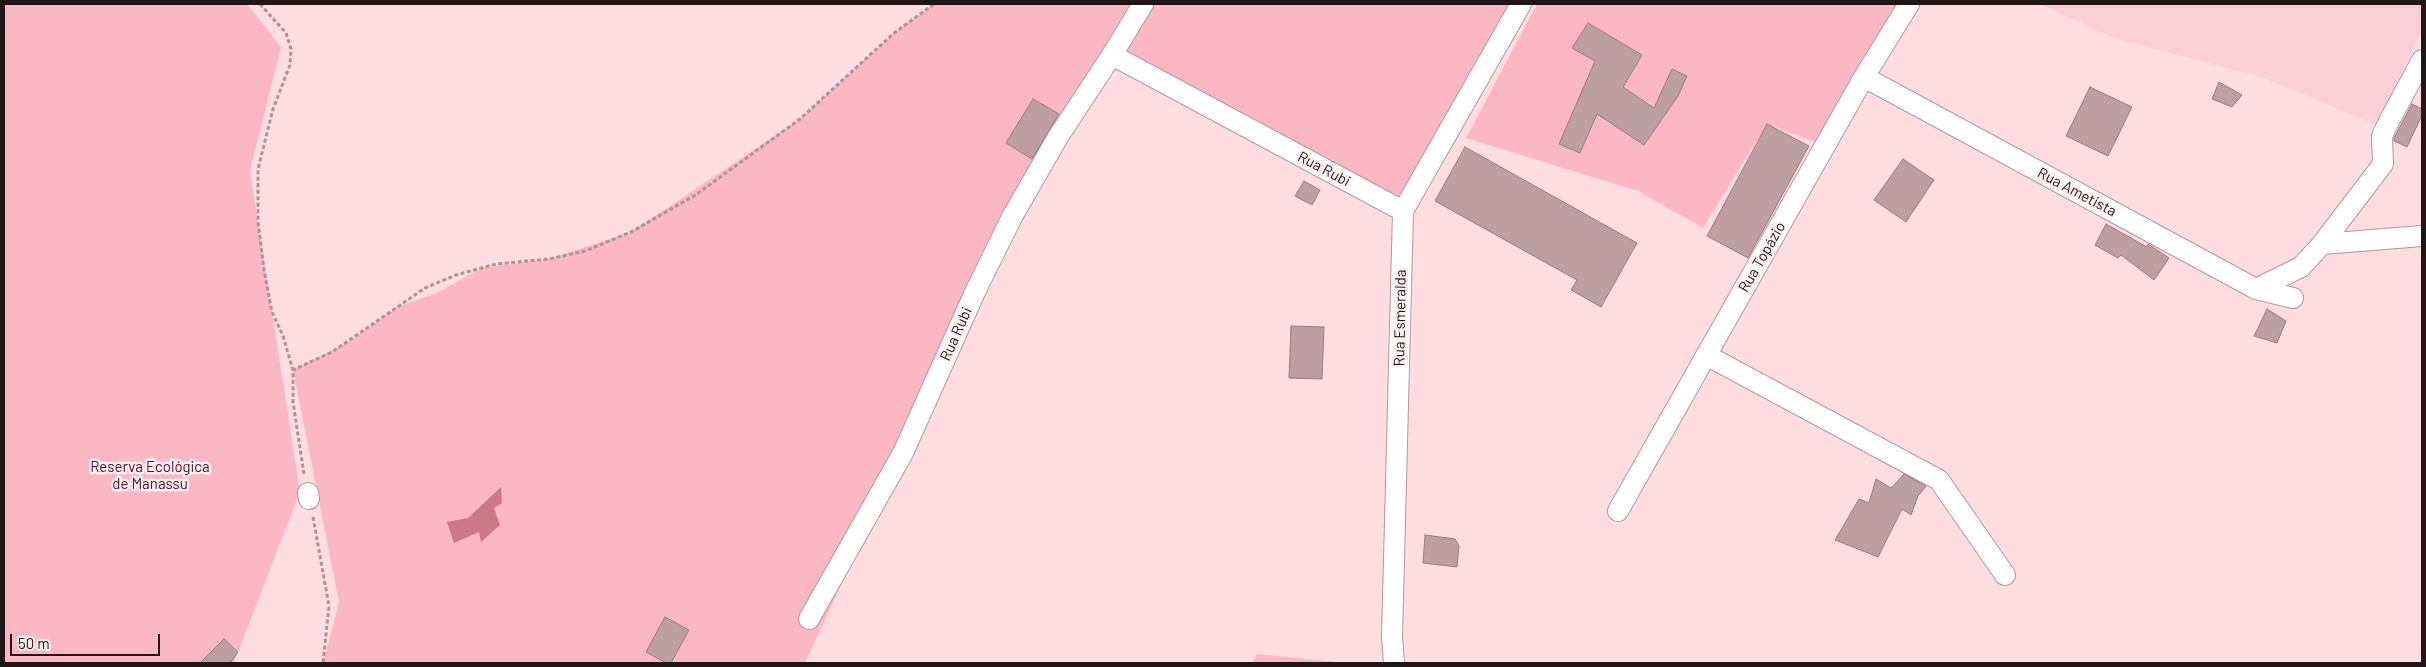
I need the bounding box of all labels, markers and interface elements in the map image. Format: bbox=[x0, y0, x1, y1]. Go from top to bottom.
street label: Rua Rubi bbox=[1295, 148, 1353, 190]
street label: Rua Ametista bbox=[2034, 164, 2120, 220]
street label: Rua Topázio bbox=[1735, 219, 1789, 295]
street label: Rua Esmeralda bbox=[1390, 269, 1410, 367]
street label: Rua Rubi bbox=[936, 304, 976, 364]
park label: Reserva Ecológica de Manassu bbox=[90, 458, 210, 493]
scale bar bbox=[12, 624, 162, 656]
text: 50 m bbox=[18, 634, 50, 652]

